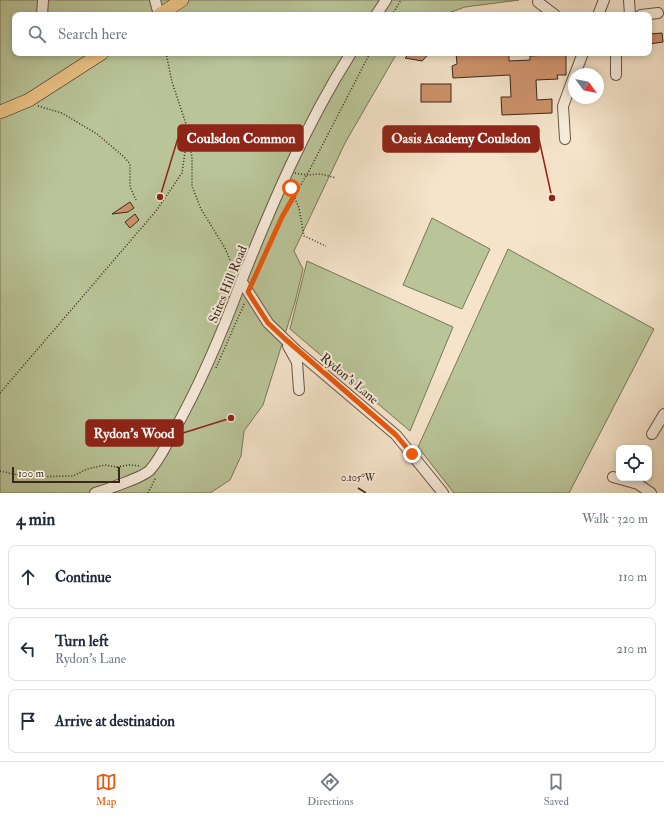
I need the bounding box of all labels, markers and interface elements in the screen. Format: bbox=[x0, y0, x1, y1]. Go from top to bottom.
search box bbox=[12, 12, 652, 56]
icon: search bbox=[26, 23, 48, 45]
text: Search here bbox=[58, 25, 127, 44]
north arrow bbox=[568, 68, 604, 104]
callout: Coulsdon Common bbox=[178, 125, 303, 151]
callout: Oasis Academy Coulsdon bbox=[383, 126, 539, 152]
text: Coulsdon Common bbox=[186, 130, 296, 147]
text: Oasis Academy Coulsdon bbox=[391, 130, 532, 148]
route start bbox=[282, 179, 300, 197]
street label: Stites Hill Road bbox=[205, 243, 251, 326]
street label: Rydon's Lane bbox=[316, 350, 382, 409]
callout: Rydon's Wood bbox=[86, 420, 183, 446]
text: Rydon's Wood bbox=[94, 425, 175, 443]
route end bbox=[403, 445, 421, 463]
map controls bbox=[616, 445, 652, 481]
button: locate bbox=[616, 445, 652, 481]
scale bar bbox=[12, 465, 120, 484]
text: 100 m bbox=[18, 467, 44, 480]
text: 0.105°W bbox=[341, 472, 376, 484]
text: 4 min bbox=[16, 509, 55, 530]
text: Walk · 320 m bbox=[582, 511, 648, 527]
icon: ahead bbox=[17, 566, 39, 588]
text: Continue bbox=[55, 568, 111, 587]
text: 110 m bbox=[618, 569, 647, 585]
text: Turn left bbox=[55, 632, 109, 651]
icon: left bbox=[17, 638, 39, 660]
text: 210 m bbox=[616, 641, 647, 657]
text: Rydon's Lane bbox=[55, 651, 126, 667]
icon: arrive bbox=[17, 710, 39, 732]
text: Arrive at destination bbox=[55, 712, 175, 731]
tab: Map bbox=[95, 771, 117, 808]
tab: Directions bbox=[307, 771, 354, 808]
tab: Saved bbox=[544, 771, 569, 808]

